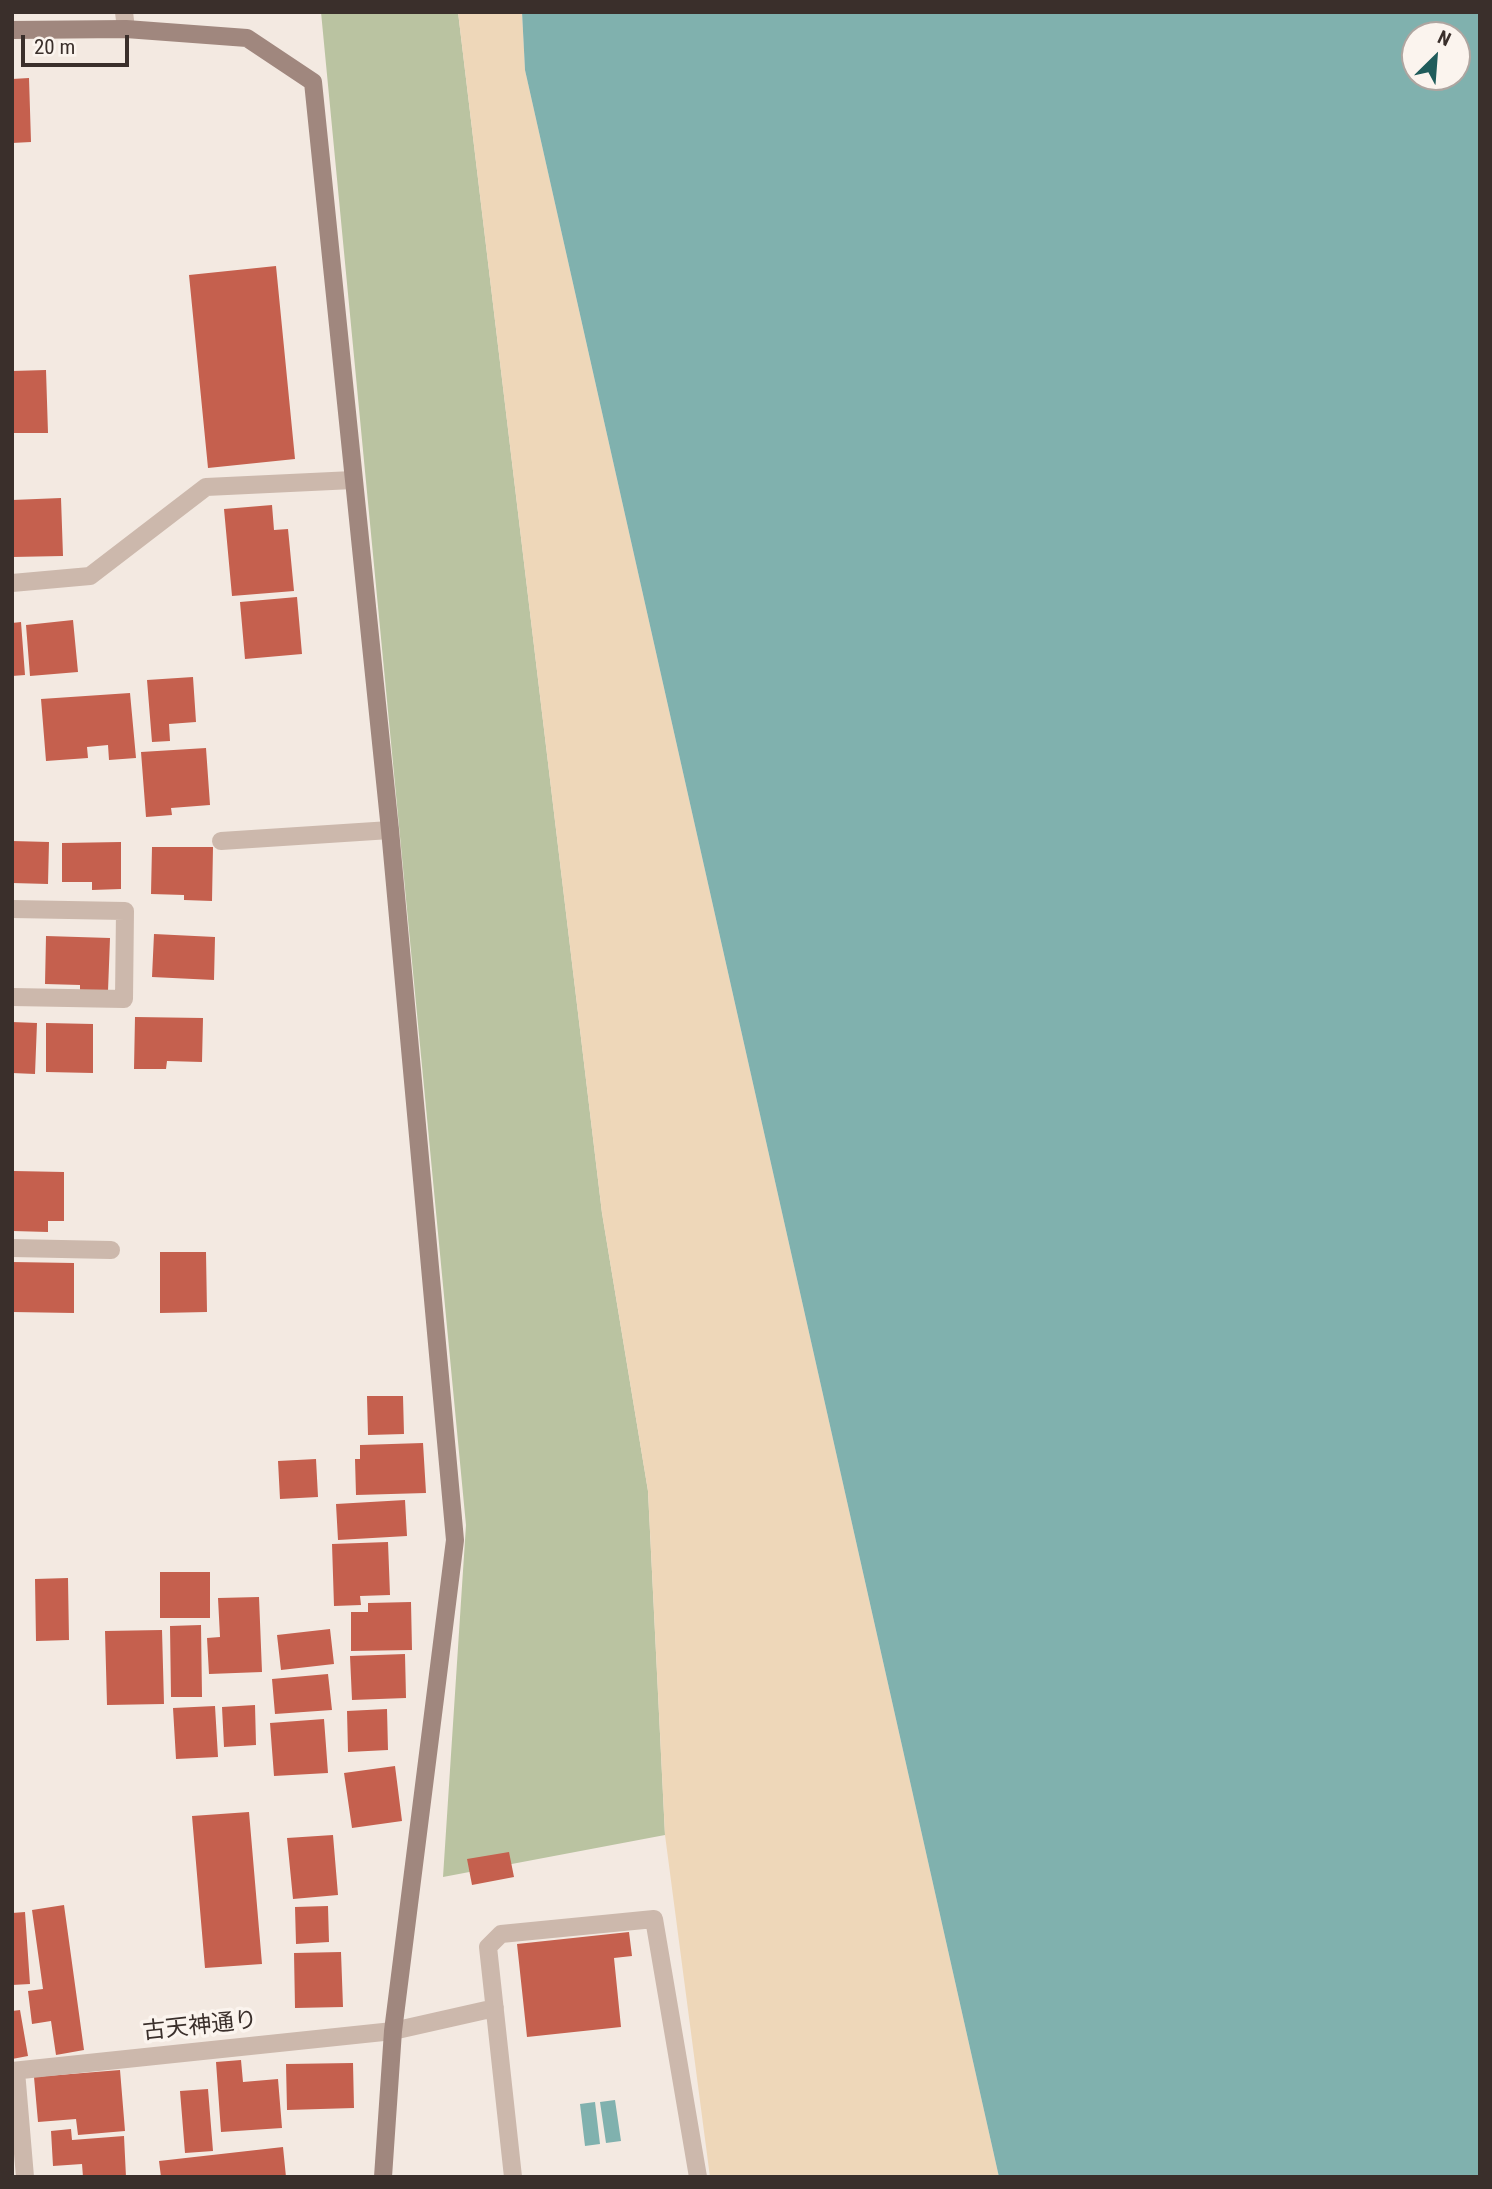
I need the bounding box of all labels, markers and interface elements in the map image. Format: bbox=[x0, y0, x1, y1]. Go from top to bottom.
scale bar bbox=[24, 21, 133, 65]
north arrow bbox=[1401, 21, 1471, 91]
text: N bbox=[1434, 25, 1454, 51]
text: 20 m bbox=[34, 35, 75, 59]
street label: 古天神通り bbox=[141, 2007, 259, 2047]

